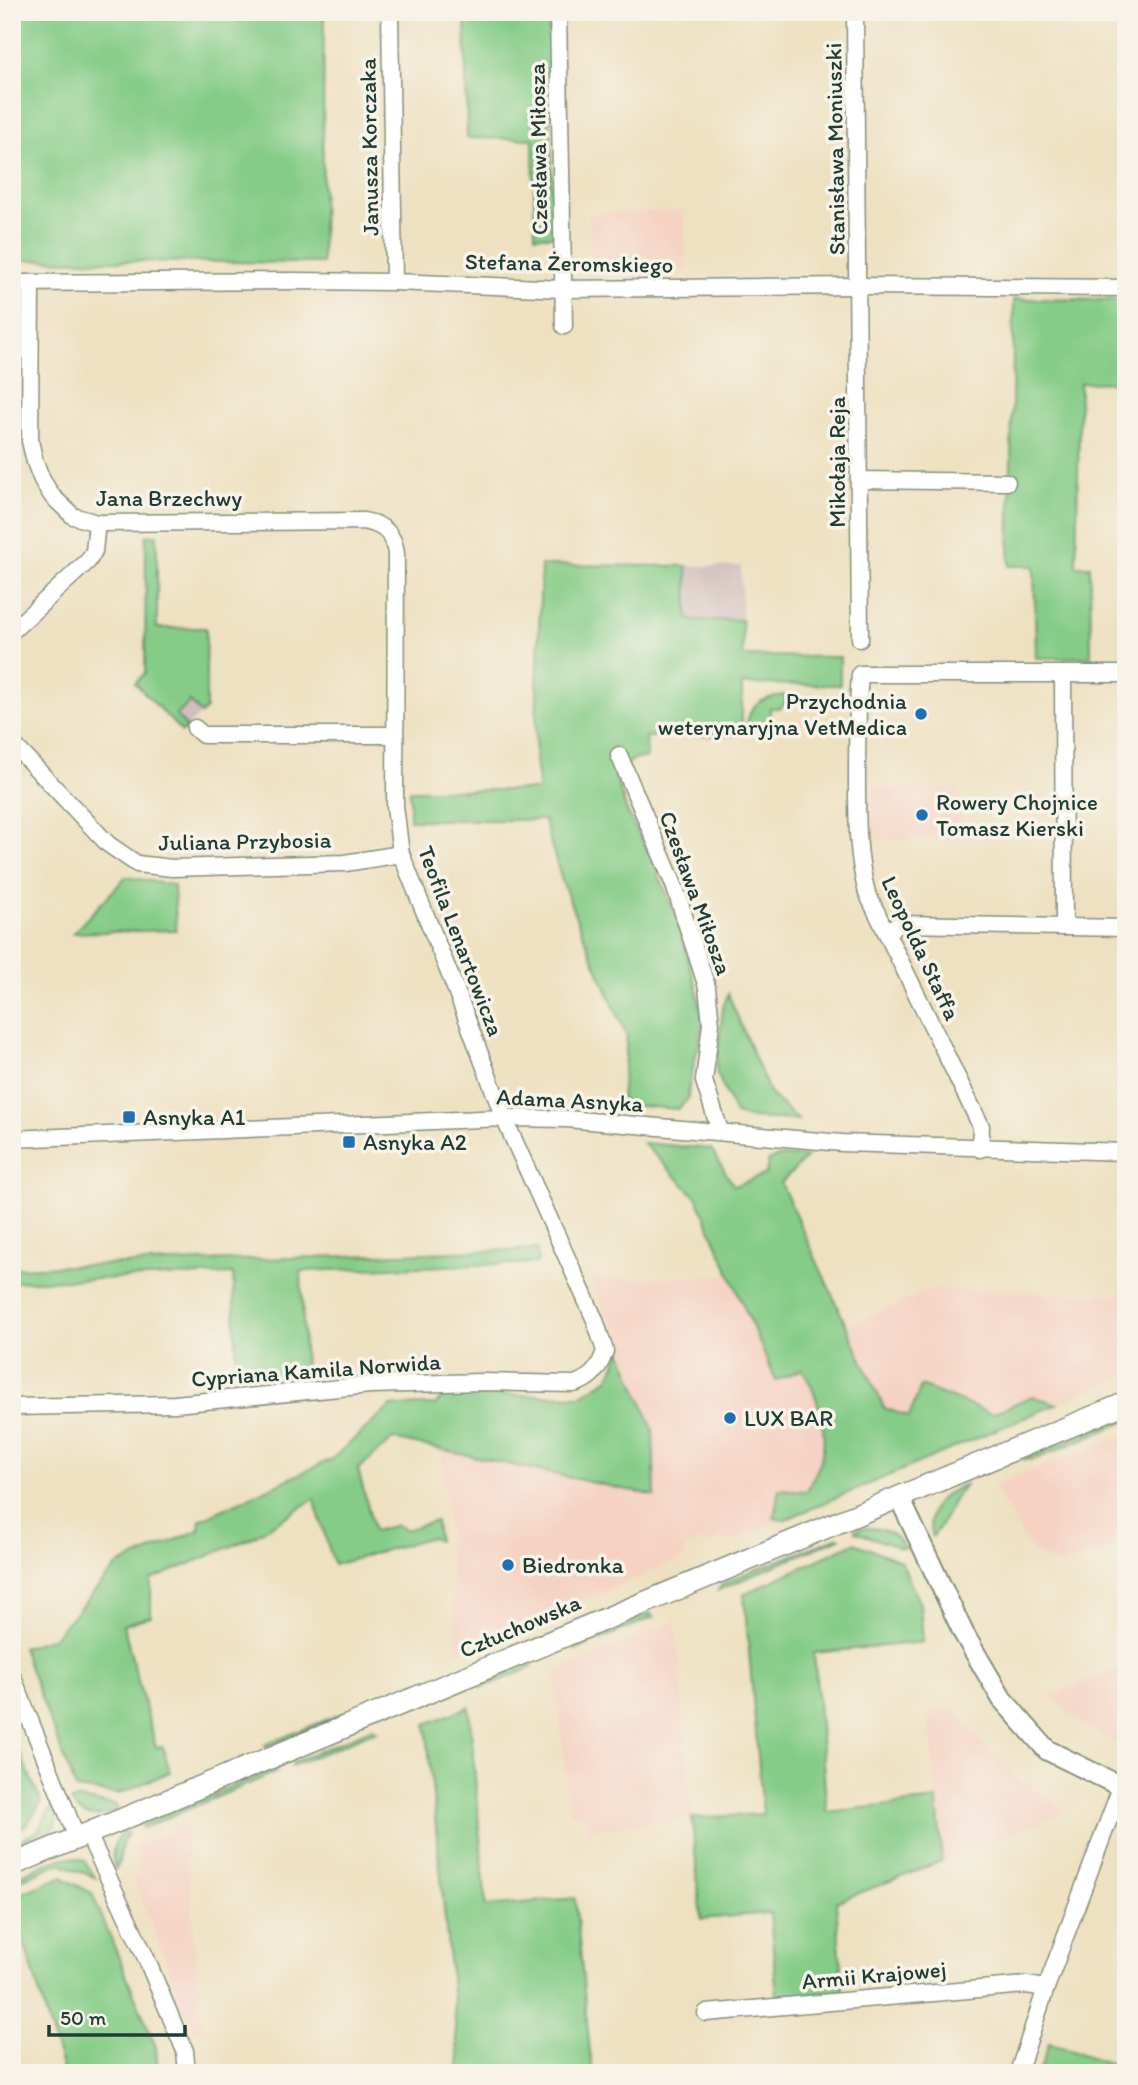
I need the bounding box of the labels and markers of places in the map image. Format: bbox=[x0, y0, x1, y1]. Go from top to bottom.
place label: Przychodnia weterynaryjna VetMedica bbox=[658, 687, 907, 741]
marker: Przychodnia weterynaryjna VetMedica bbox=[913, 706, 929, 722]
place label: Rowery Chojnice Tomasz Kierski bbox=[936, 788, 1098, 842]
marker: Rowery Chojnice Tomasz Kierski bbox=[914, 807, 930, 823]
place label: Asnyka A1 bbox=[143, 1103, 246, 1131]
marker: Asnyka A1 bbox=[121, 1109, 137, 1125]
place label: Asnyka A2 bbox=[363, 1128, 467, 1156]
marker: Asnyka A2 bbox=[341, 1134, 357, 1150]
place label: LUX BAR bbox=[744, 1404, 833, 1432]
marker: LUX BAR bbox=[722, 1410, 738, 1426]
place label: Biedronka bbox=[522, 1551, 624, 1579]
marker: Biedronka bbox=[500, 1557, 516, 1573]

